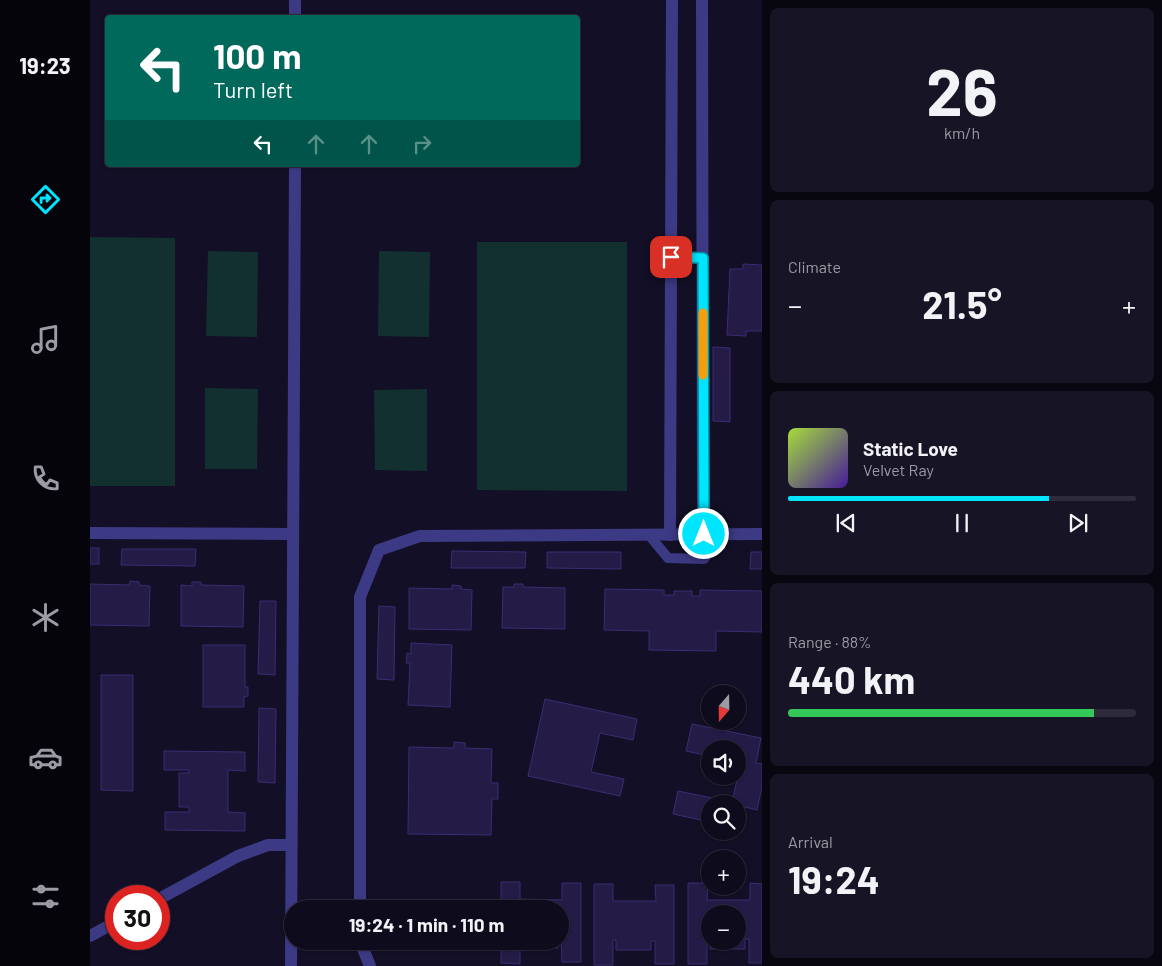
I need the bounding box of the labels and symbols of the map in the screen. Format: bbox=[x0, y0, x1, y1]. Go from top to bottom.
pin bbox=[650, 236, 692, 278]
position arrow bbox=[677, 507, 729, 559]
north arrow bbox=[701, 685, 746, 730]
speed limit sign: 30 bbox=[105, 885, 170, 950]

